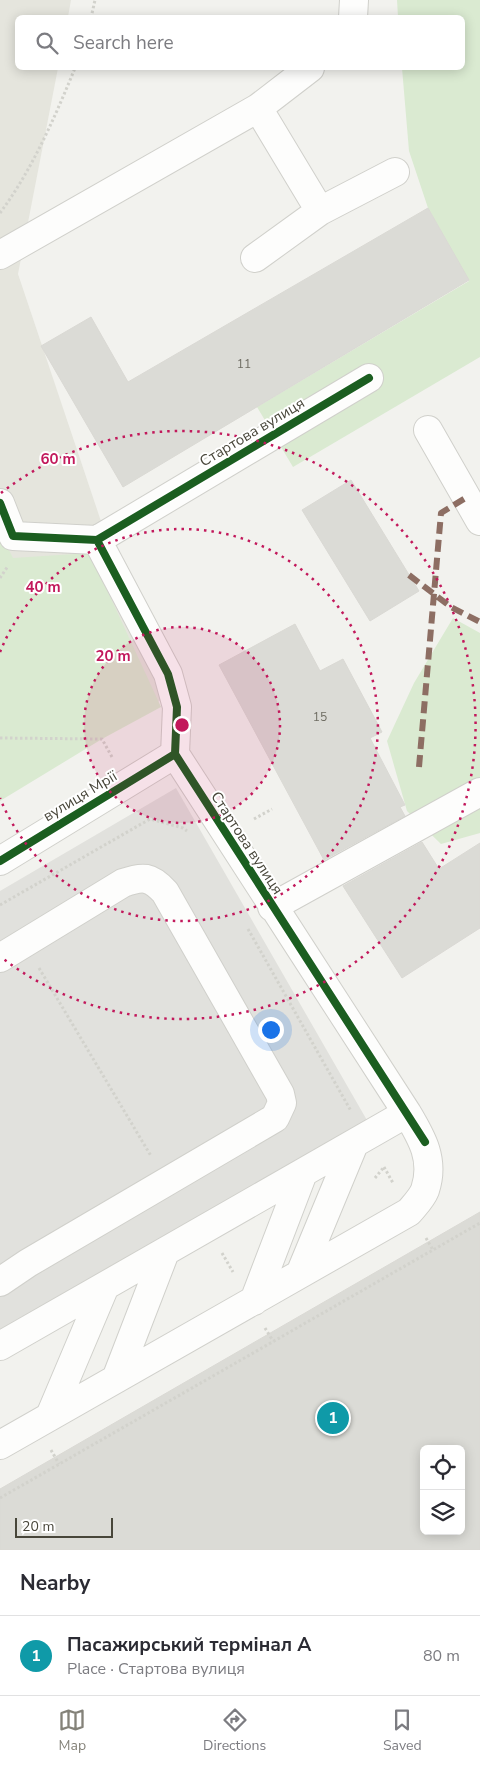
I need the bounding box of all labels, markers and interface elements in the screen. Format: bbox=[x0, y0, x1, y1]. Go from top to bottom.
search box bbox=[15, 15, 465, 70]
icon: search bbox=[33, 29, 61, 57]
text: Search here bbox=[73, 30, 174, 56]
house number: 11 bbox=[237, 356, 251, 372]
street label: Стартова вулиця bbox=[196, 393, 308, 471]
text: 60 m bbox=[40, 449, 76, 469]
text: 40 m bbox=[25, 577, 61, 597]
text: 20 m bbox=[95, 646, 131, 666]
house number: 15 bbox=[313, 709, 327, 725]
centre of rings bbox=[173, 716, 191, 734]
street label: вулиця Мрії bbox=[39, 766, 121, 826]
street label: Стартова вулиця bbox=[206, 788, 288, 898]
your location bbox=[258, 1017, 284, 1043]
pin: 1 bbox=[317, 1399, 349, 1437]
map controls bbox=[420, 1445, 465, 1535]
button: locate bbox=[420, 1445, 465, 1490]
button: layers bbox=[420, 1490, 465, 1535]
scale bar bbox=[15, 1515, 112, 1538]
text: 20 m bbox=[22, 1517, 54, 1536]
text: Nearby bbox=[20, 1569, 90, 1597]
text: Пасажирський термінал A bbox=[67, 1632, 311, 1658]
text: 1 bbox=[31, 1645, 41, 1667]
text: 80 m bbox=[423, 1645, 460, 1667]
text: Place · Стартова вулиця bbox=[67, 1658, 245, 1680]
tab: Map bbox=[58, 1706, 86, 1755]
tab: Directions bbox=[203, 1706, 266, 1755]
tab: Saved bbox=[383, 1706, 422, 1755]

